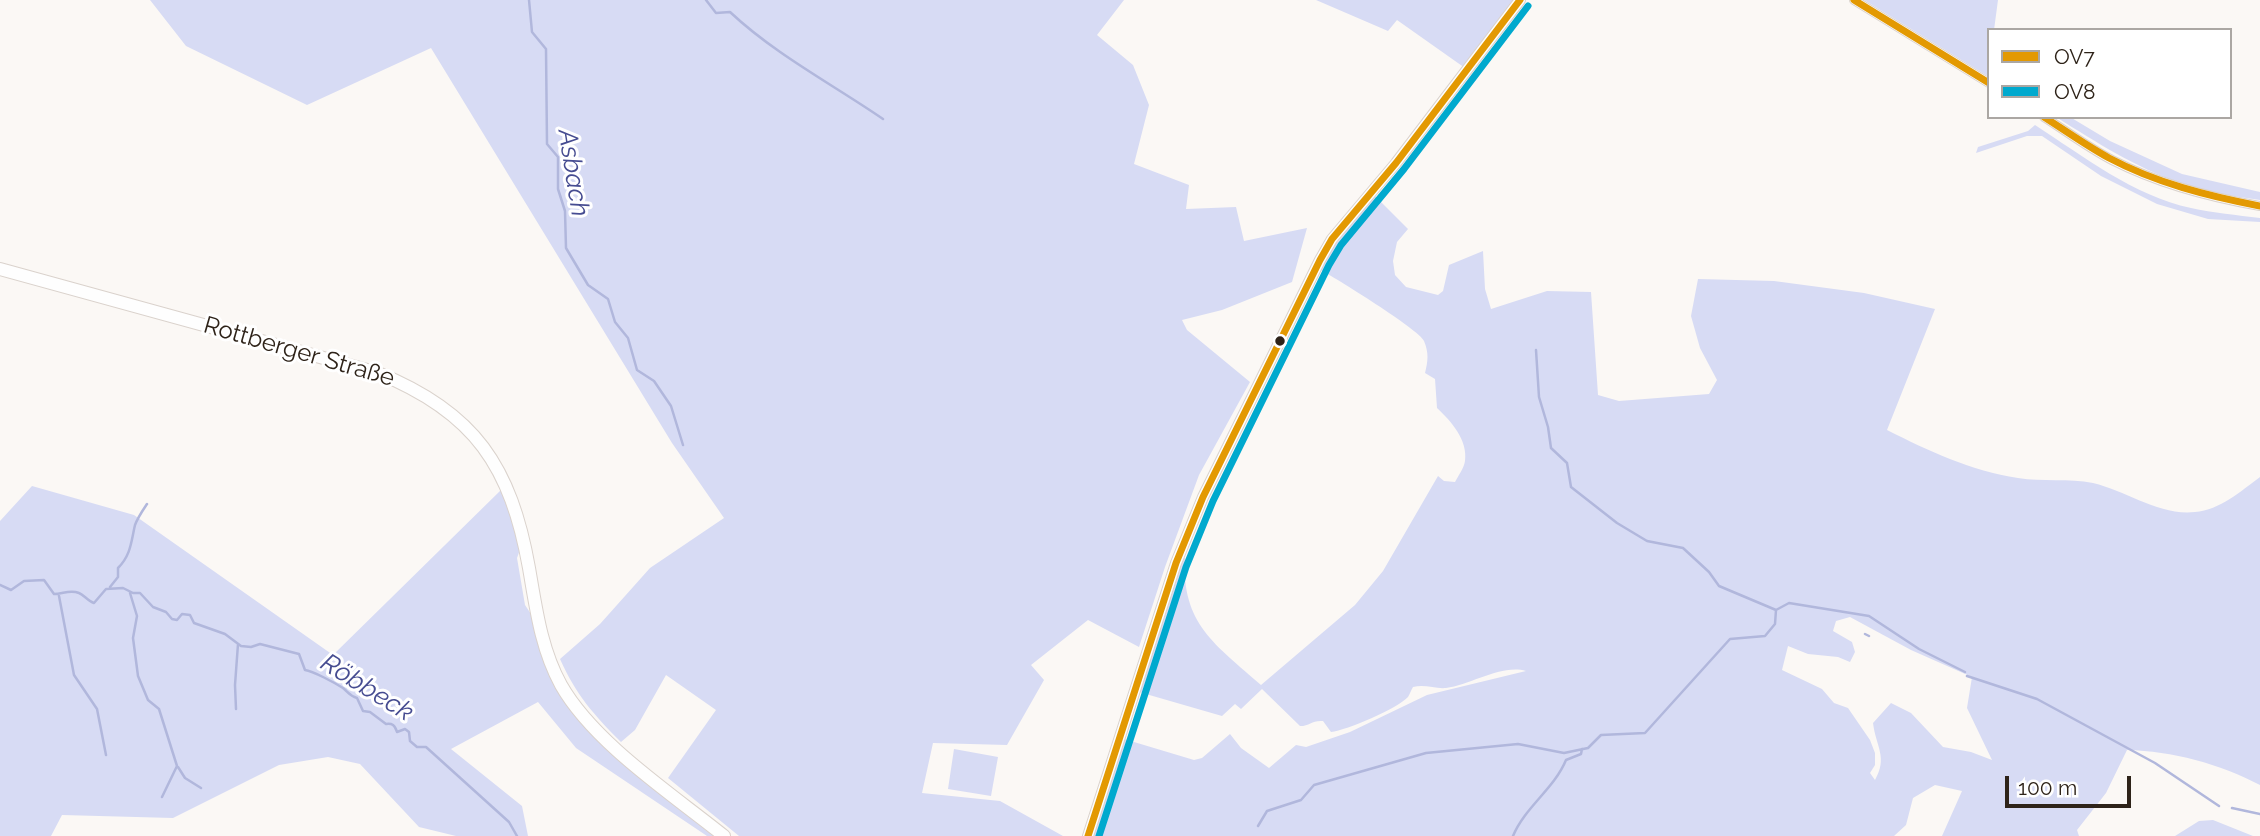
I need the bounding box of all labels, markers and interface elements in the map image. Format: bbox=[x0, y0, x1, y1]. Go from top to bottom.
legend bbox=[1987, 28, 2232, 119]
text: OV7 bbox=[2054, 44, 2095, 69]
text: OV8 bbox=[2054, 79, 2096, 104]
water label: Asbach bbox=[551, 127, 595, 219]
street label: Rottberger Straße bbox=[200, 311, 398, 393]
unlabelled marker bbox=[1273, 334, 1287, 348]
water label: Röbbeck bbox=[315, 647, 419, 729]
scale bar bbox=[2008, 762, 2134, 806]
text: 100 m bbox=[2018, 775, 2077, 800]

